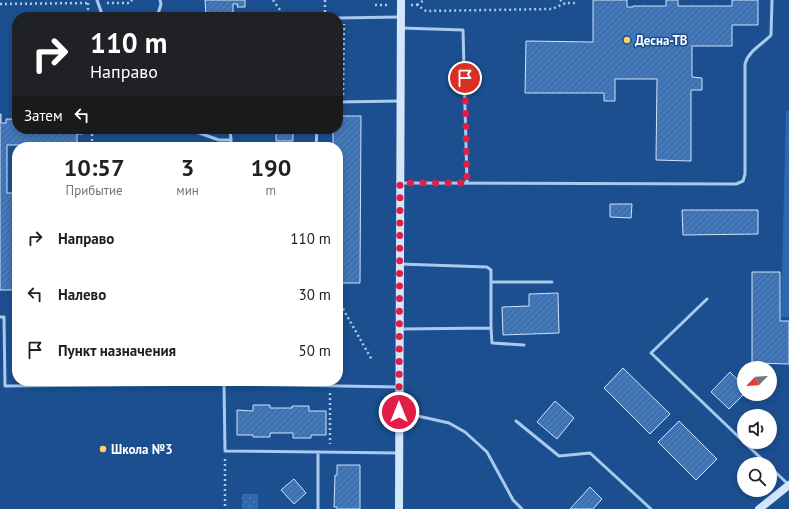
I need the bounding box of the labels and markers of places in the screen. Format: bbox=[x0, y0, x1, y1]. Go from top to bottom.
place label: Десна-ТВ bbox=[635, 32, 688, 49]
marker: Десна-ТВ bbox=[622, 35, 632, 45]
pin bbox=[448, 61, 482, 95]
place label: Школа №3 bbox=[111, 441, 173, 458]
marker: Школа №3 bbox=[98, 444, 108, 454]

